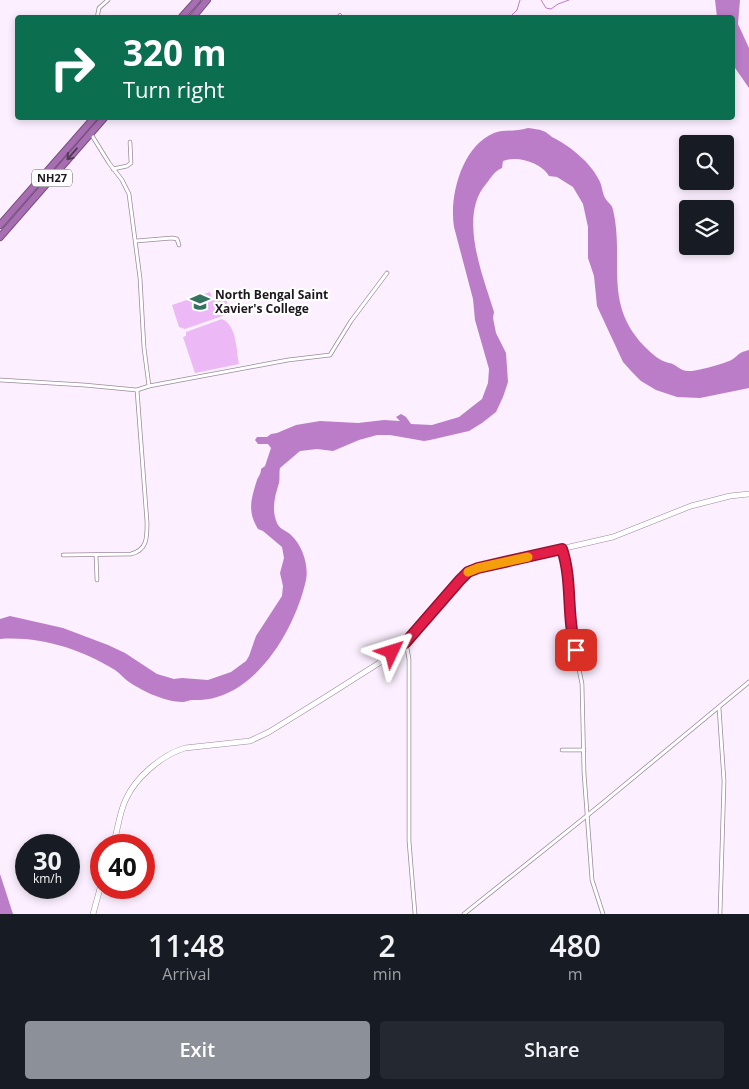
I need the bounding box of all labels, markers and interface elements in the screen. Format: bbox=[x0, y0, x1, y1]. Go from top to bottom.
text: 320 m bbox=[123, 29, 227, 76]
icon: right bbox=[40, 35, 105, 100]
text: Turn right bbox=[123, 74, 225, 104]
map controls bbox=[679, 135, 734, 255]
button: search bbox=[679, 135, 734, 190]
one-way arrow bbox=[67, 148, 78, 161]
road number: NH27 bbox=[32, 170, 72, 187]
button: layers bbox=[679, 200, 734, 255]
place label: North Bengal Saint Xavier's College bbox=[215, 286, 328, 317]
school or university icon: North Bengal Saint Xavier's College bbox=[189, 291, 211, 313]
position arrow bbox=[365, 625, 417, 677]
pin bbox=[555, 629, 597, 671]
icon: arrive bbox=[562, 636, 590, 664]
speed limit sign: 40 bbox=[90, 834, 155, 899]
text: 30 bbox=[33, 843, 62, 877]
text: km/h bbox=[33, 870, 62, 887]
text: 11:48 bbox=[148, 925, 225, 966]
text: 2 bbox=[379, 925, 396, 966]
text: 480 bbox=[550, 925, 601, 966]
text: Arrival bbox=[162, 963, 211, 985]
text: min bbox=[373, 963, 402, 985]
text: m bbox=[568, 963, 583, 985]
button: Exit bbox=[25, 1021, 370, 1079]
button: Share bbox=[380, 1021, 724, 1079]

